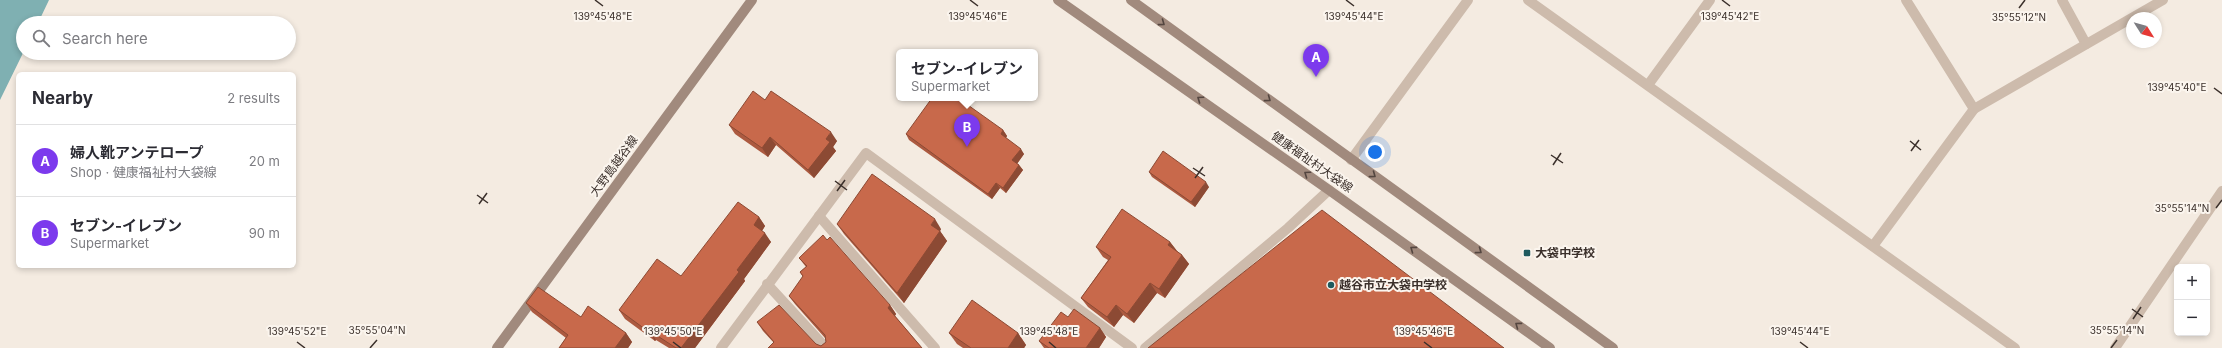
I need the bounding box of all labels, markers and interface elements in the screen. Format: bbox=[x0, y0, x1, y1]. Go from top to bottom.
text: 139°45'48"E bbox=[574, 10, 632, 22]
text: 139°45'46"E bbox=[949, 10, 1007, 22]
text: 139°45'44"E bbox=[1324, 10, 1384, 22]
text: 139°45'42"E bbox=[1701, 10, 1759, 22]
text: 35°55'12"N bbox=[1992, 11, 2046, 23]
north arrow bbox=[2126, 12, 2162, 48]
search box bbox=[16, 16, 296, 60]
one-way arrow bbox=[1158, 18, 1165, 25]
icon: search bbox=[30, 27, 52, 49]
text: Search here bbox=[62, 29, 148, 48]
pin: A bbox=[1303, 44, 1329, 77]
popup bbox=[896, 49, 1038, 101]
text: セブン-イレブン bbox=[911, 59, 1023, 78]
text: Supermarket bbox=[911, 78, 990, 94]
text: 139°45'40"E bbox=[2148, 81, 2206, 93]
text: Nearby bbox=[32, 88, 93, 108]
text: 2 results bbox=[227, 90, 280, 106]
one-way arrow bbox=[1263, 94, 1270, 101]
one-way arrow bbox=[1198, 97, 1205, 104]
pin: B bbox=[954, 114, 980, 147]
street label: 健康福祉村大袋線 bbox=[1269, 128, 1356, 195]
street label: 大野島越谷線 bbox=[586, 132, 641, 199]
your location bbox=[1365, 142, 1385, 162]
text: 婦人靴アンテロープ bbox=[70, 143, 204, 162]
text: A bbox=[40, 153, 50, 169]
text: 20 m bbox=[249, 153, 280, 169]
text: Shop · 健康福祉村大袋線 bbox=[70, 164, 217, 180]
one-way arrow bbox=[1369, 170, 1376, 178]
one-way arrow bbox=[1304, 171, 1311, 179]
text: 35°55'14"N bbox=[2155, 202, 2209, 214]
text: セブン-イレブン bbox=[70, 216, 182, 235]
text: B bbox=[41, 225, 49, 241]
text: 90 m bbox=[249, 225, 280, 241]
text: Supermarket bbox=[70, 235, 149, 251]
place label: 大袋中学校 bbox=[1535, 245, 1595, 260]
one-way arrow bbox=[1474, 246, 1481, 253]
one-way arrow bbox=[1410, 247, 1417, 254]
marker: 大袋中学校 bbox=[1522, 248, 1532, 258]
map controls bbox=[2174, 264, 2210, 336]
button: + bbox=[2174, 264, 2210, 300]
place label: 越谷市立大袋中学校 bbox=[1339, 277, 1447, 292]
marker: 越谷市立大袋中学校 bbox=[1326, 280, 1336, 290]
button: − bbox=[2174, 300, 2210, 336]
one-way arrow bbox=[1515, 322, 1522, 330]
text: 35°55'04"N bbox=[349, 324, 405, 336]
text: 35°55'14"N bbox=[2090, 324, 2144, 336]
text: 139°45'52"E bbox=[268, 325, 326, 337]
text: 139°45'50"E bbox=[643, 325, 703, 337]
text: 139°45'48"E bbox=[1020, 325, 1078, 337]
text: 139°45'46"E bbox=[1395, 325, 1453, 337]
text: 139°45'44"E bbox=[1770, 325, 1830, 337]

